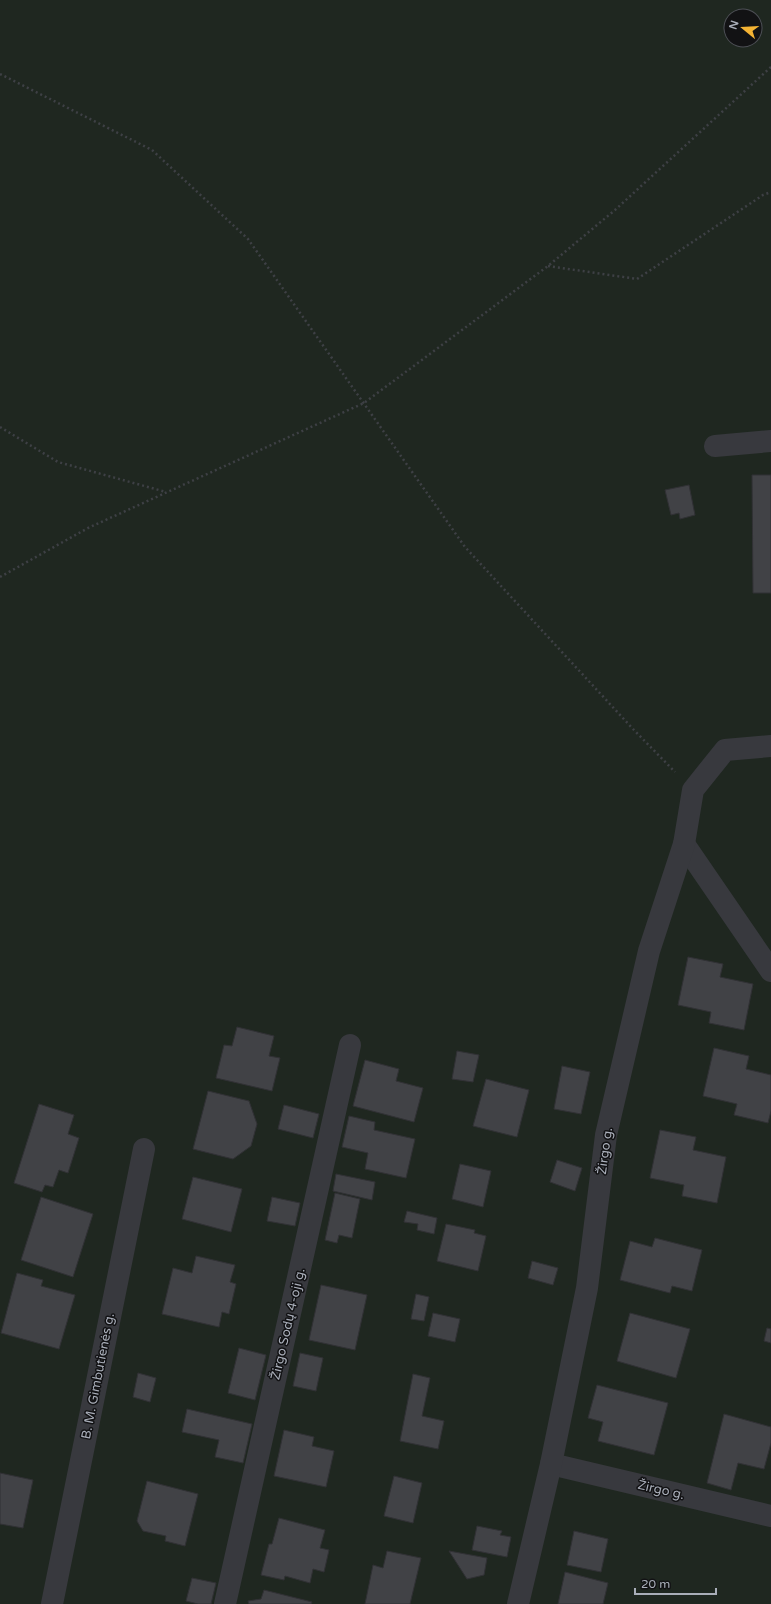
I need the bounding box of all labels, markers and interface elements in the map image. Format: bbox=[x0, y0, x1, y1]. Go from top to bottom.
north arrow bbox=[723, 8, 763, 48]
text: N bbox=[726, 19, 742, 31]
street label: Žirgo g. bbox=[594, 1126, 616, 1176]
street label: Žirgo Sodų 4-oji g. bbox=[267, 1267, 309, 1381]
street label: B. M. Gimbutienės g. bbox=[78, 1312, 118, 1440]
street label: Žirgo g. bbox=[636, 1477, 686, 1503]
scale bar bbox=[635, 1570, 716, 1596]
text: 20 m bbox=[641, 1577, 670, 1591]

